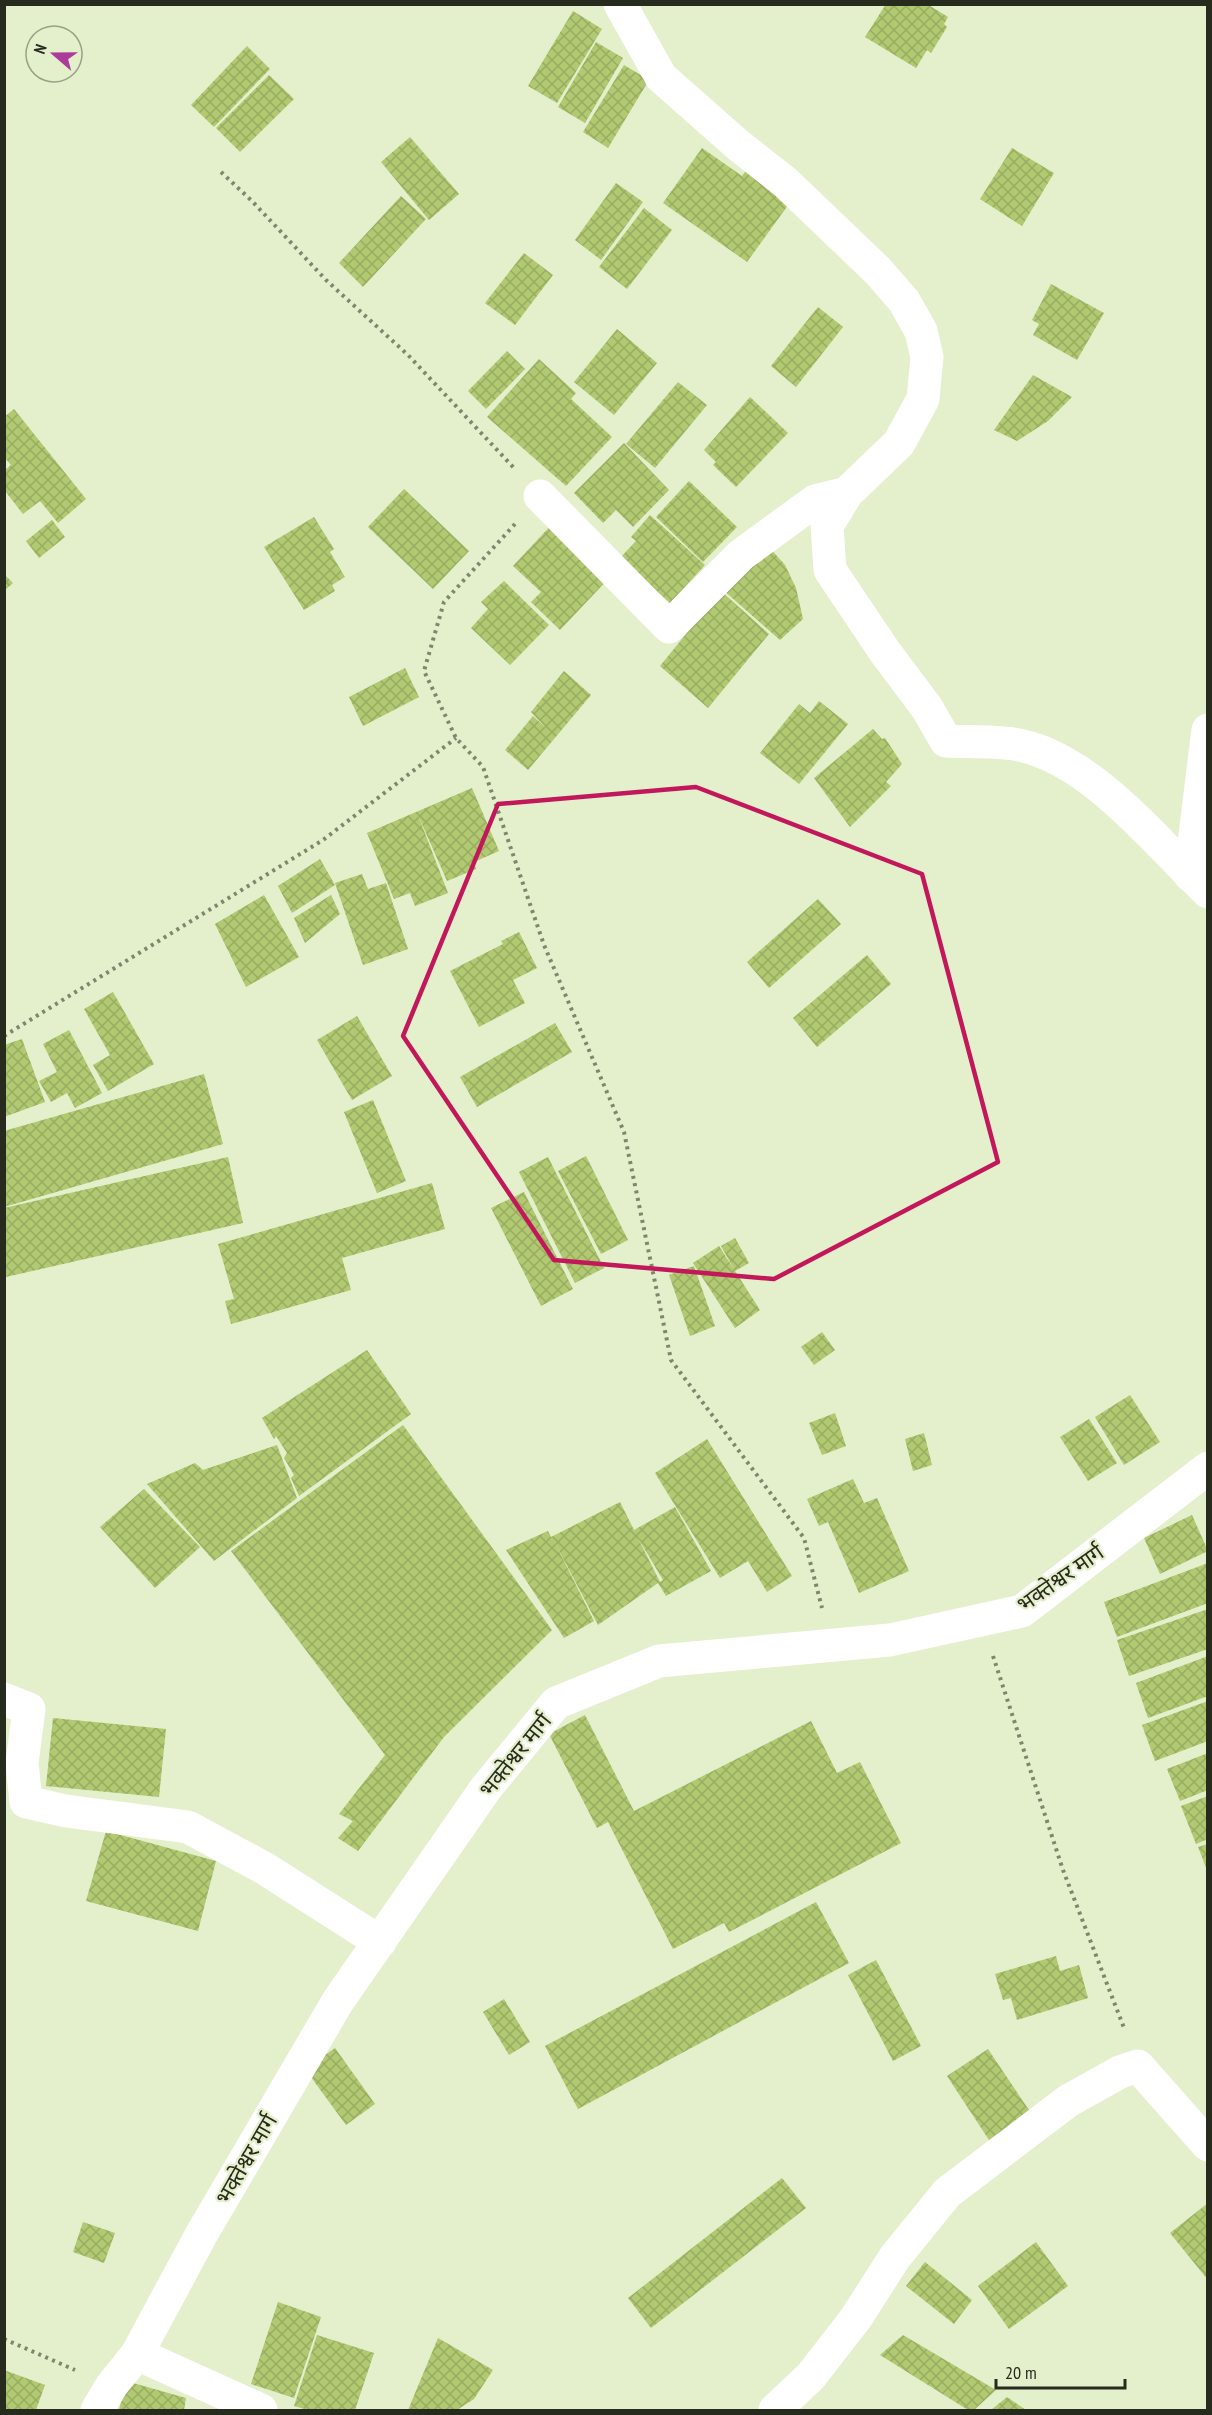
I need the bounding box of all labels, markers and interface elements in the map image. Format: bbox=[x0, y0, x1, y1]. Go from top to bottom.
north arrow bbox=[24, 24, 84, 84]
text: N bbox=[29, 41, 51, 56]
street label: भक्तेश्वर मार्ग bbox=[1011, 1537, 1110, 1618]
street label: भक्तेश्वर मार्ग bbox=[473, 1707, 558, 1803]
street label: भक्तेश्वर मार्ग bbox=[209, 2108, 284, 2209]
scale bar bbox=[996, 2352, 1125, 2390]
text: 20 m bbox=[1005, 2361, 1037, 2384]

